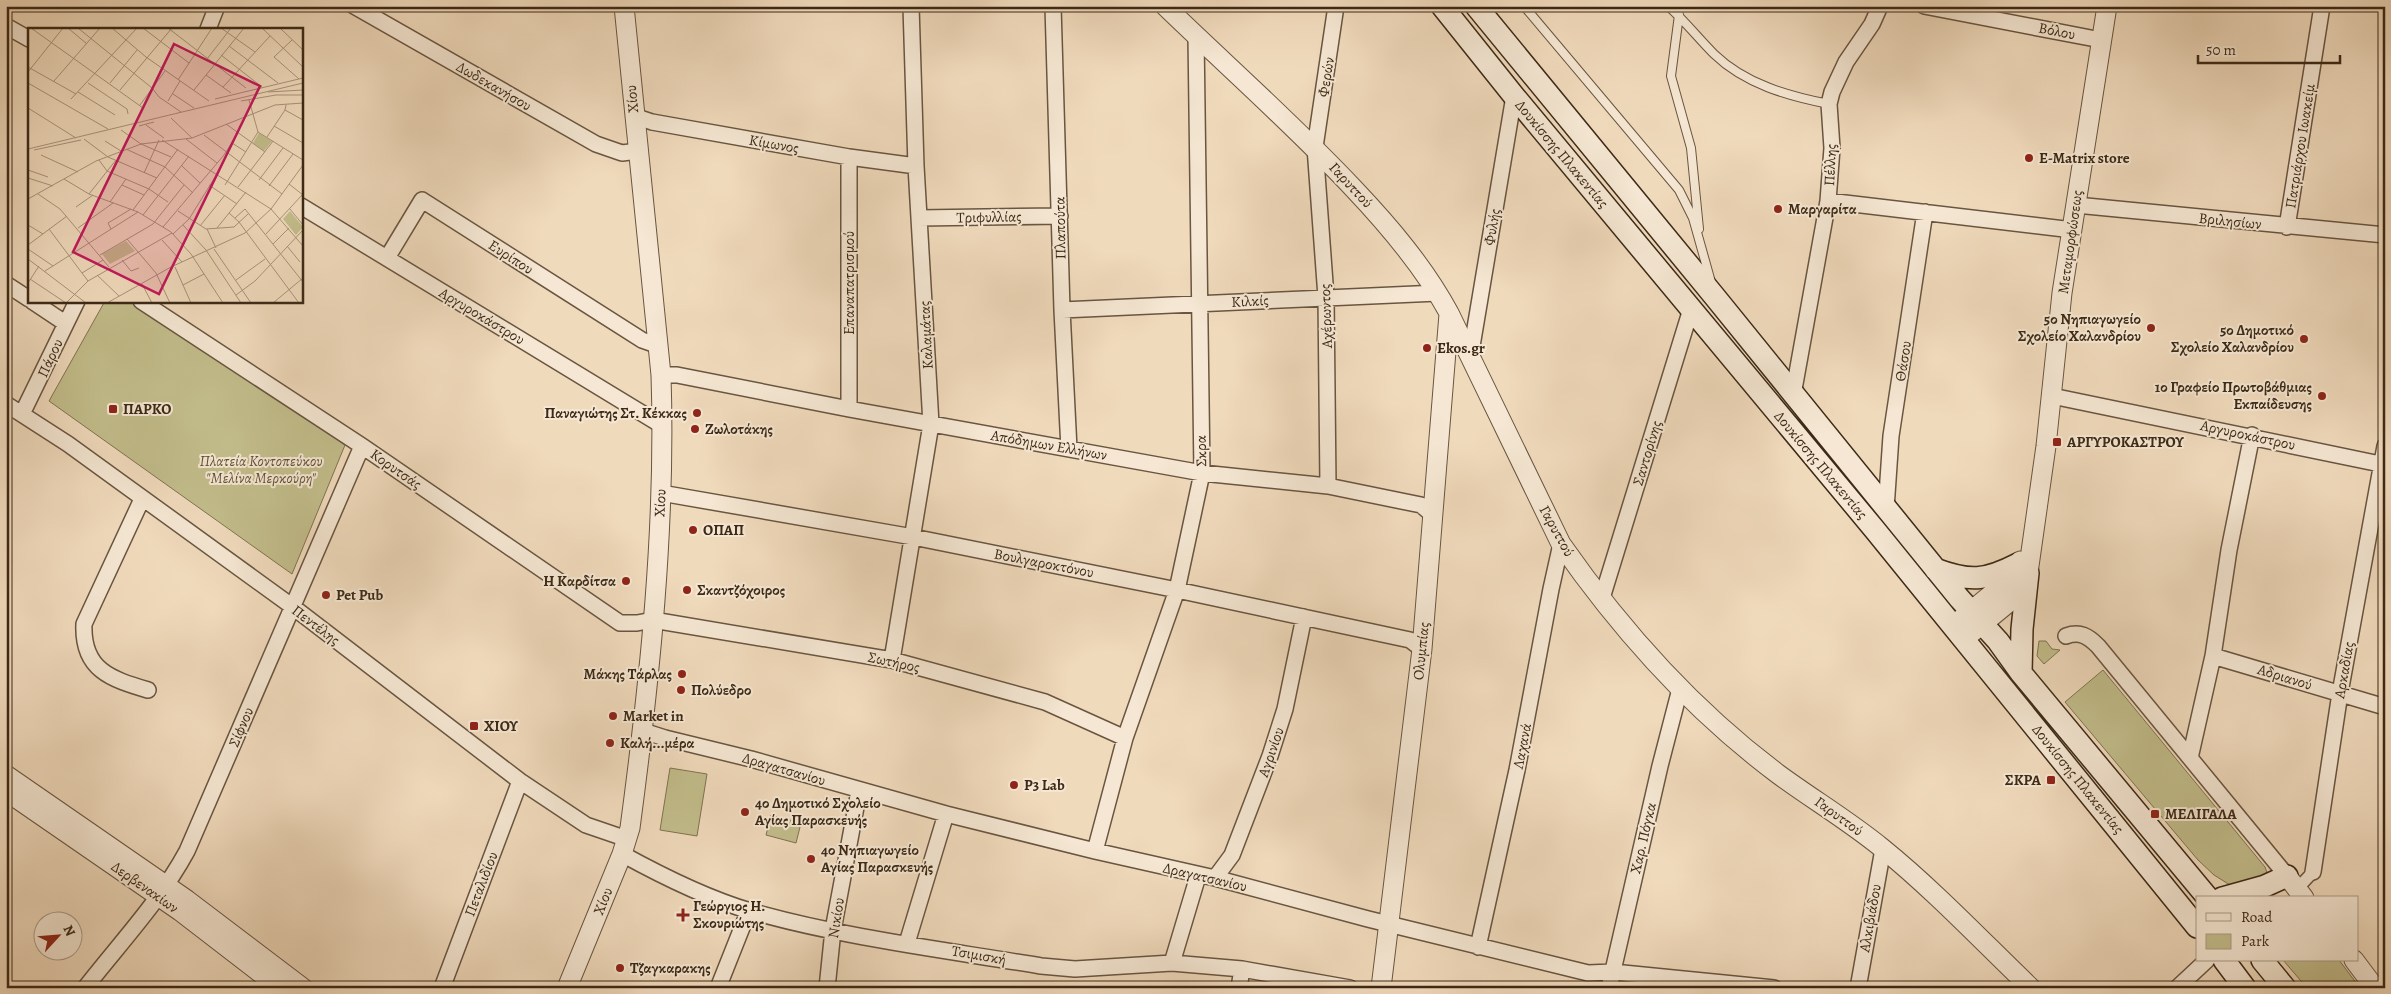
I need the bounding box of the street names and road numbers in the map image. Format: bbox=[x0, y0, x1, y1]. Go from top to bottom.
street label: Βόλου bbox=[2037, 18, 2077, 44]
street label: Φερών bbox=[1313, 55, 1339, 99]
street label: Δωδεκανήσου bbox=[453, 56, 535, 116]
street label: Πατριάρχου Ιωακείμ bbox=[2280, 81, 2320, 210]
street label: Χίου bbox=[621, 84, 643, 114]
street label: Δουκίσσης Πλακεντίας bbox=[1511, 96, 1613, 212]
street label: Κίμωνος bbox=[747, 130, 801, 158]
street label: Πέλλης bbox=[1819, 143, 1841, 187]
street label: Γαρυττού bbox=[1325, 158, 1377, 212]
street label: Μεταμορφώσεως bbox=[2053, 189, 2087, 295]
street label: Πλαπούτα bbox=[1049, 197, 1071, 259]
street label: Τριφυλλίας bbox=[956, 206, 1022, 228]
street label: Φυλής bbox=[1479, 207, 1505, 247]
street label: Βριλησίων bbox=[2198, 208, 2262, 234]
street label: Επαναπατρισμού bbox=[839, 231, 859, 335]
street label: Ευρίπου bbox=[485, 235, 538, 279]
street label: Αργυροκάστρου bbox=[435, 282, 529, 350]
street label: Αχέρωντος bbox=[1315, 283, 1337, 350]
street label: Κιλκίς bbox=[1231, 290, 1269, 312]
street label: Καλαμάτας bbox=[914, 300, 938, 370]
street label: Πάρου bbox=[32, 335, 68, 381]
street label: Θάσου bbox=[1890, 339, 1916, 383]
street label: Δουκίσσης Πλακεντίας bbox=[1770, 407, 1872, 523]
street label: Αργυροκάστρου bbox=[2198, 415, 2297, 455]
street label: Σαντορίνης bbox=[1628, 418, 1666, 488]
street label: Απόδημων Ελλήνων bbox=[988, 425, 1109, 465]
street label: Σκρα bbox=[1191, 435, 1211, 467]
street label: Κορυτσάς bbox=[366, 444, 426, 494]
street label: Χίου bbox=[649, 488, 671, 518]
street label: Γαρυττού bbox=[1535, 502, 1579, 560]
street label: Βουλγαροκτόνου bbox=[992, 544, 1096, 583]
street label: Πεντέλης bbox=[288, 600, 344, 650]
street label: Ολυμπίας bbox=[1408, 621, 1434, 681]
street label: Αρκαδίας bbox=[2329, 640, 2359, 701]
street label: Σωτήρος bbox=[866, 647, 922, 677]
street label: Αδριανού bbox=[2254, 659, 2315, 695]
street label: Σίφνου bbox=[224, 704, 258, 750]
street label: Δουκίσσης Πλακεντίας bbox=[2028, 720, 2128, 838]
street label: Λαχανά bbox=[1508, 721, 1536, 771]
street label: Αγρινίου bbox=[1253, 724, 1289, 781]
street label: Δραγατσανίου bbox=[740, 748, 828, 790]
street label: Γαρυττού bbox=[1811, 792, 1868, 841]
street label: Χαρ. Πόγκα bbox=[1625, 800, 1661, 876]
street label: Πεταλιδίου bbox=[459, 849, 503, 919]
street label: Δερβενακίων bbox=[107, 856, 183, 918]
street label: Δραγατσανίου bbox=[1161, 858, 1249, 896]
street label: Αλκιβιάδου bbox=[1854, 882, 1886, 955]
street label: Χίου bbox=[588, 884, 618, 918]
street label: Νικίου bbox=[823, 896, 849, 940]
street label: Τσιμισκή bbox=[950, 940, 1008, 970]

